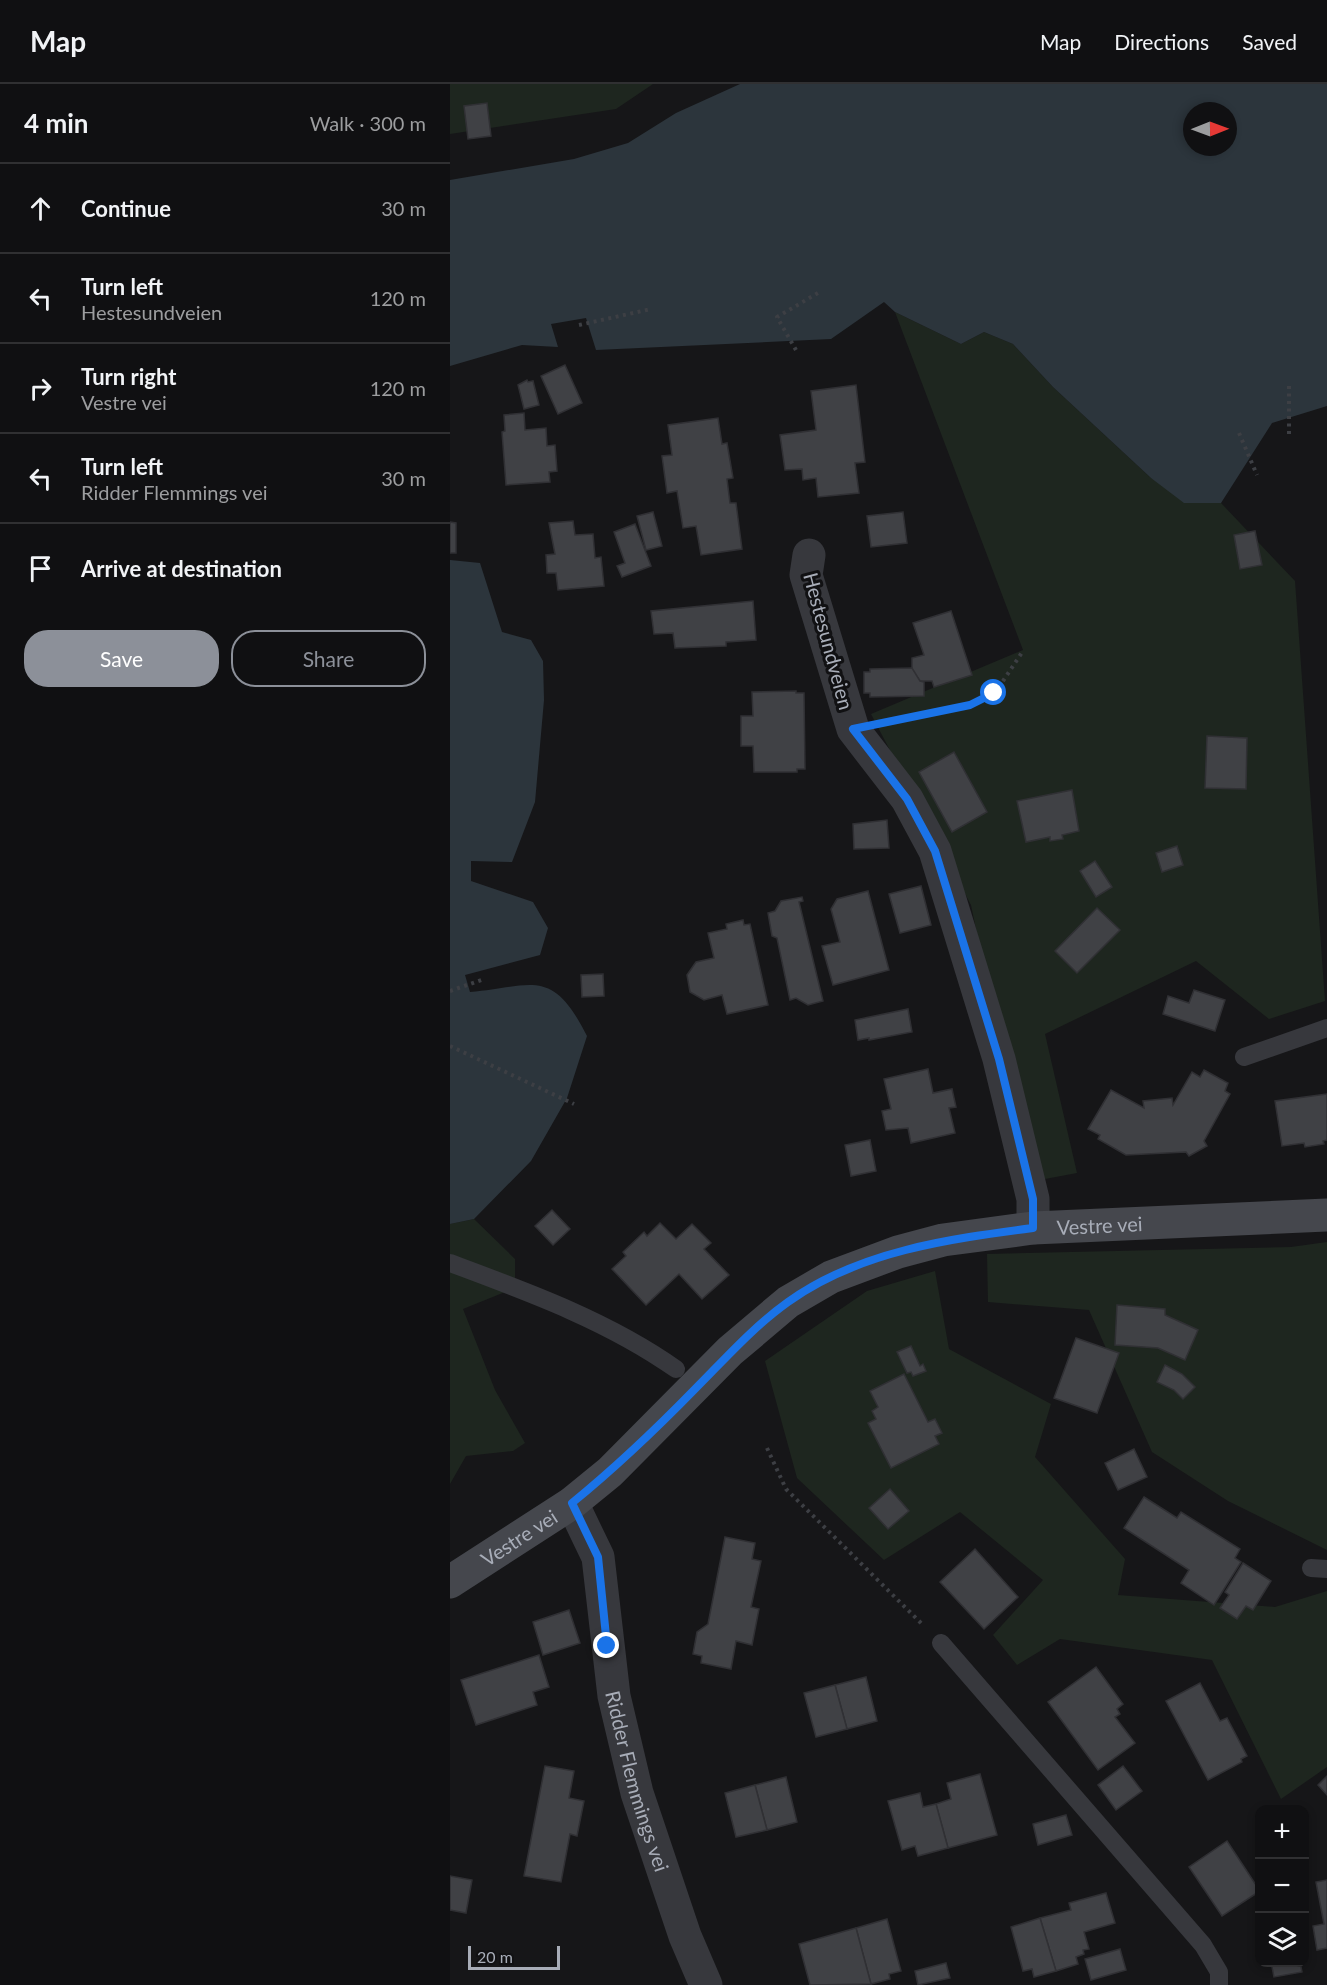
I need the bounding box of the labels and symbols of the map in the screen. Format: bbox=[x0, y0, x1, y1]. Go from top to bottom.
north arrow bbox=[1183, 102, 1237, 156]
street label: Hestesundveien bbox=[799, 570, 859, 712]
route start bbox=[980, 679, 1006, 705]
street label: Vestre vei bbox=[1056, 1211, 1143, 1239]
street label: Vestre vei bbox=[476, 1504, 561, 1571]
route end bbox=[593, 1632, 619, 1658]
street label: Ridder Flemmings vei bbox=[601, 1688, 674, 1874]
scale bar bbox=[468, 1943, 560, 1970]

